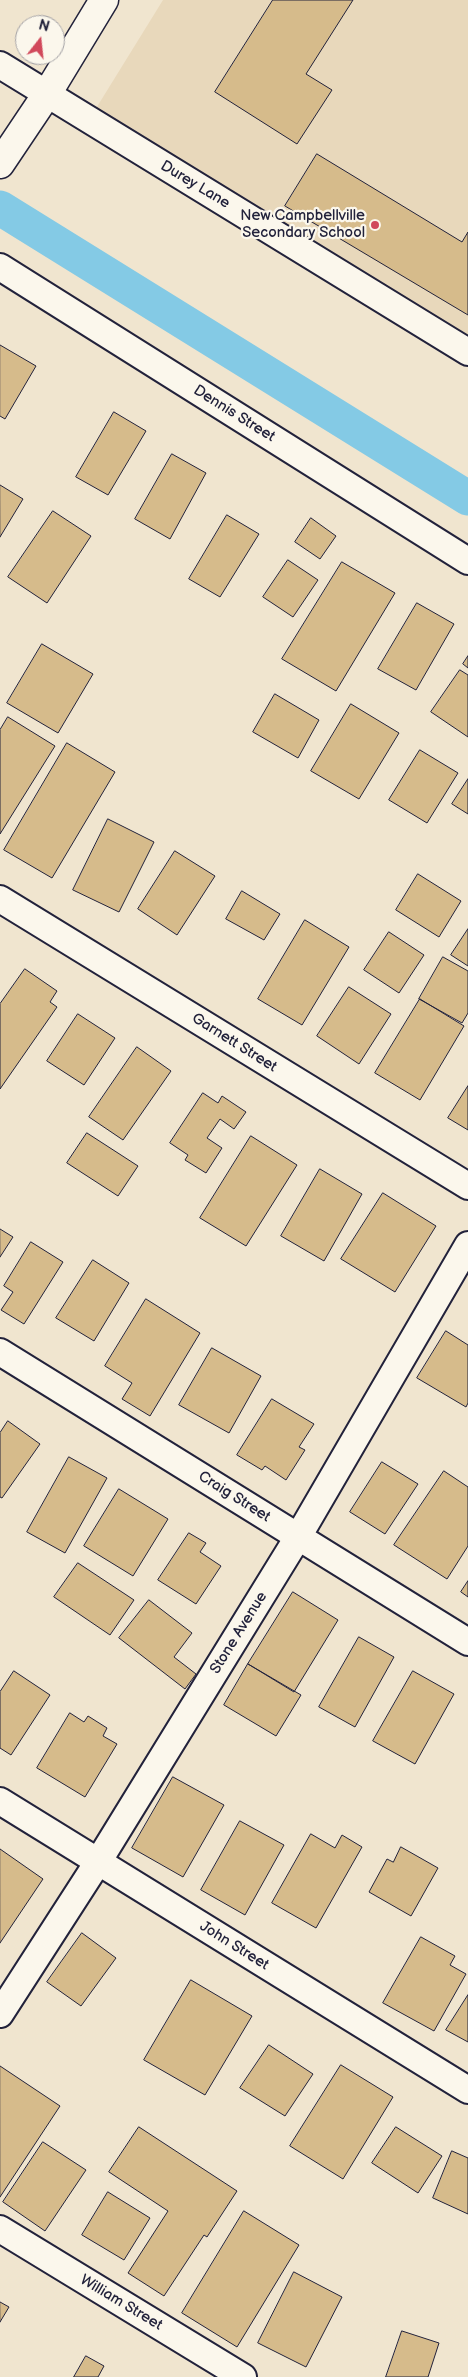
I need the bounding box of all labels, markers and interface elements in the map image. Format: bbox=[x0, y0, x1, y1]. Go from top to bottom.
north arrow bbox=[15, 15, 65, 65]
text: N bbox=[37, 16, 51, 36]
street label: Durey Lane bbox=[157, 157, 233, 213]
place label: New Campbellville Secondary School bbox=[240, 207, 365, 242]
marker: New Campbellville Secondary School bbox=[369, 219, 381, 231]
street label: Dennis Street bbox=[190, 382, 278, 446]
street label: Garnett Street bbox=[188, 1010, 280, 1076]
street label: Craig Street bbox=[195, 1468, 273, 1526]
street label: Stone Avenue bbox=[207, 1589, 271, 1677]
street label: John Street bbox=[196, 1918, 272, 1974]
street label: William Street bbox=[77, 2271, 165, 2335]

